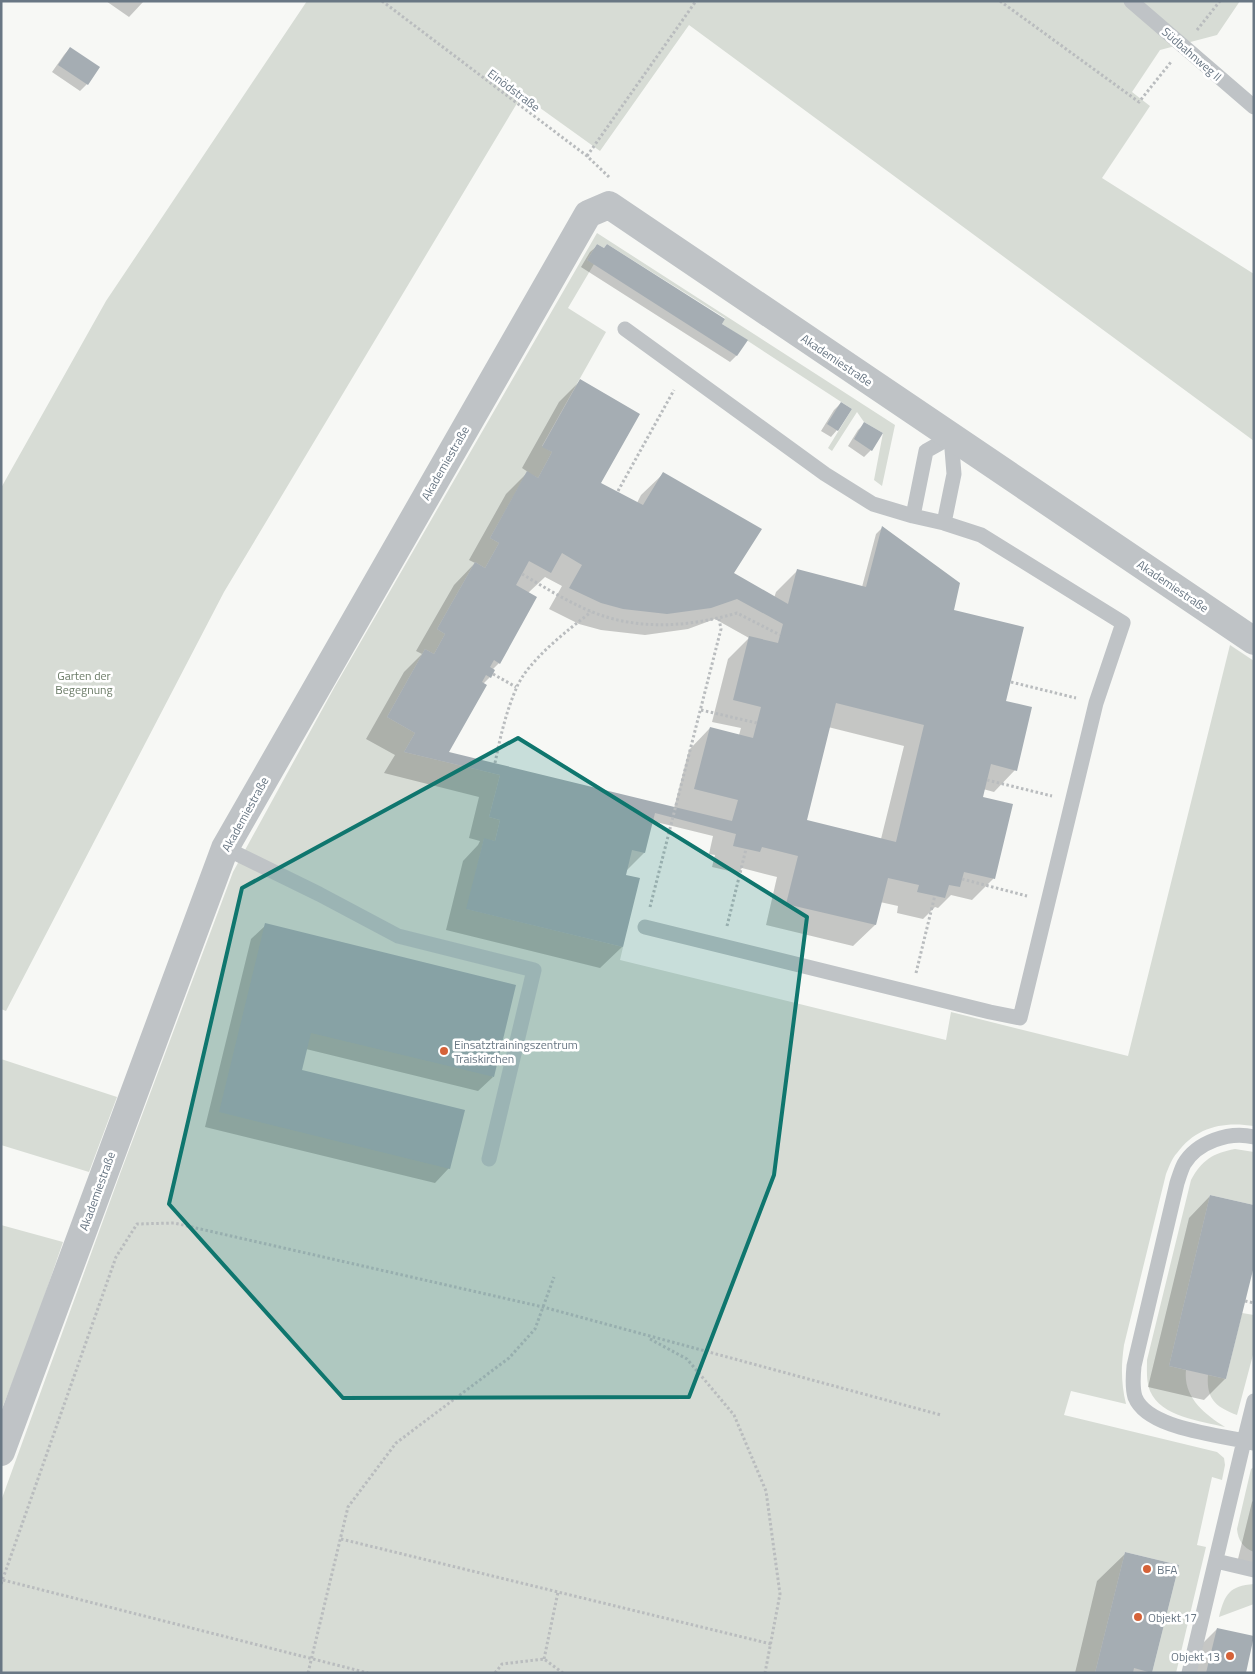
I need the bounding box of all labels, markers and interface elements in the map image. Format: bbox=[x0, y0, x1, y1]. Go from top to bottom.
street label: Südbahnweg II bbox=[1158, 22, 1226, 86]
street label: Einödstraße bbox=[484, 64, 544, 116]
street label: Akademiestraße bbox=[797, 329, 877, 391]
street label: Akademiestraße bbox=[416, 422, 474, 504]
street label: Akademiestraße bbox=[1133, 555, 1213, 617]
park label: Garten der Begegnung bbox=[55, 666, 113, 699]
street label: Akademiestraße bbox=[217, 773, 273, 855]
place label: Einsatztrainingszentrum Traiskirchen bbox=[454, 1035, 578, 1068]
marker: Einsatztrainingszentrum Traiskirchen bbox=[438, 1045, 450, 1057]
street label: Akademiestraße bbox=[74, 1149, 120, 1233]
place label: BFA bbox=[1157, 1560, 1177, 1579]
marker: BFA bbox=[1141, 1563, 1153, 1575]
place label: Objekt 17 bbox=[1148, 1608, 1197, 1627]
marker: Objekt 17 bbox=[1132, 1611, 1144, 1623]
place label: Objekt 13 bbox=[1171, 1647, 1220, 1666]
marker: Objekt 13 bbox=[1224, 1650, 1236, 1662]

